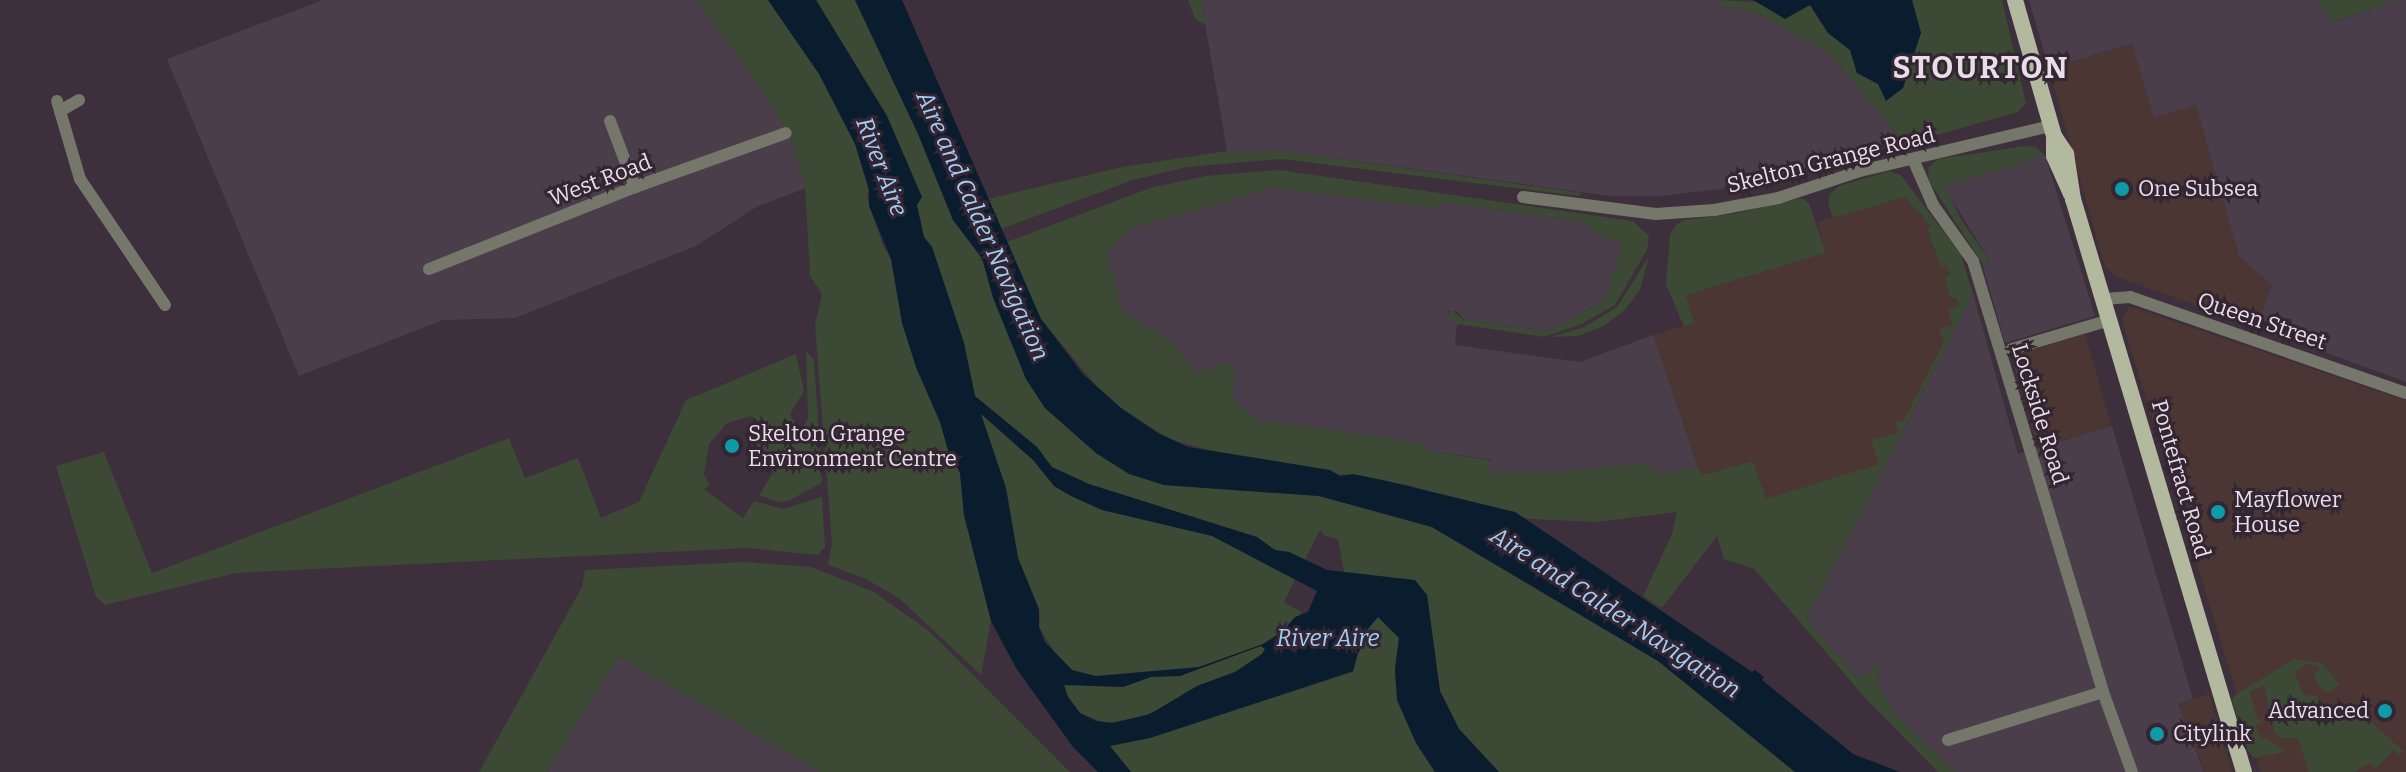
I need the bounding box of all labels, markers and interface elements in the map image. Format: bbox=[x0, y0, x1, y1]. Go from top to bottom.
district label: STOURTON bbox=[1892, 50, 2070, 86]
water label: Aire and Calder Navigation bbox=[909, 87, 1055, 365]
water label: River Aire bbox=[849, 114, 913, 220]
street label: Skelton Grange Road bbox=[1724, 121, 1938, 199]
street label: West Road bbox=[545, 148, 655, 212]
place label: One Subsea bbox=[2138, 176, 2258, 202]
marker: One Subsea bbox=[2113, 180, 2131, 198]
street label: Queen Street bbox=[2194, 287, 2330, 355]
street label: Lockside Road bbox=[2006, 341, 2074, 487]
street label: Pontefract Road bbox=[2146, 397, 2216, 561]
place label: Skelton Grange Environment Centre bbox=[748, 420, 957, 472]
marker: Skelton Grange Environment Centre bbox=[723, 437, 741, 455]
place label: Mayflower House bbox=[2234, 486, 2341, 538]
marker: Mayflower House bbox=[2209, 503, 2227, 521]
water label: Aire and Calder Navigation bbox=[1485, 521, 1745, 705]
water label: River Aire bbox=[1276, 625, 1380, 653]
place label: Advanced bbox=[2268, 698, 2369, 724]
marker: Advanced bbox=[2376, 702, 2394, 720]
place label: Citylink bbox=[2173, 721, 2252, 747]
marker: Citylink bbox=[2148, 725, 2166, 743]

